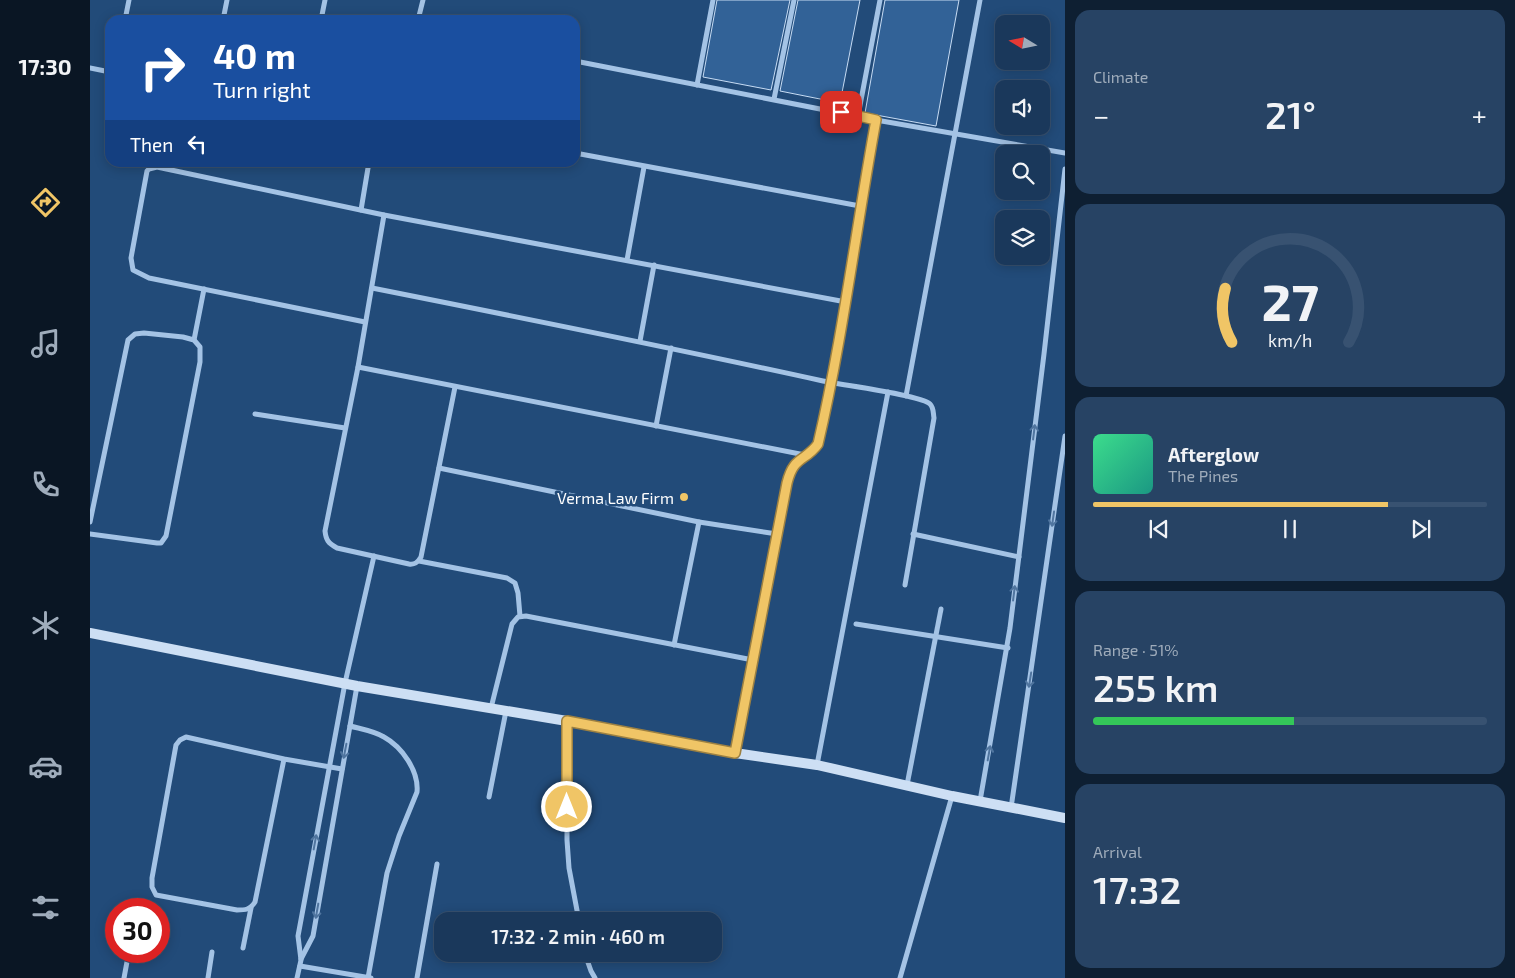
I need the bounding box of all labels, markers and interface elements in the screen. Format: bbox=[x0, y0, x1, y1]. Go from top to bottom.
north arrow bbox=[995, 15, 1050, 70]
map controls bbox=[995, 15, 1050, 265]
text: 40 m bbox=[213, 34, 296, 76]
icon: right bbox=[130, 35, 195, 100]
text: 17:30 bbox=[18, 53, 72, 79]
text: Climate bbox=[1093, 67, 1148, 86]
text: Turn right bbox=[213, 76, 311, 102]
button: sound bbox=[995, 80, 1050, 135]
pin bbox=[820, 91, 862, 133]
text: 21° bbox=[1265, 91, 1316, 137]
icon: arrive bbox=[827, 98, 855, 126]
text: − bbox=[1093, 98, 1109, 132]
text: + bbox=[1472, 98, 1487, 132]
icon: left bbox=[183, 130, 211, 158]
text: Then bbox=[130, 133, 173, 156]
button: search bbox=[995, 145, 1050, 200]
icon: directions bbox=[28, 185, 63, 220]
button: layers bbox=[995, 210, 1050, 265]
text: 27 bbox=[1261, 269, 1319, 331]
icon: music bbox=[28, 326, 63, 361]
text: km/h bbox=[1268, 329, 1312, 351]
one-way arrow bbox=[1030, 424, 1040, 440]
text: Afterglow bbox=[1168, 443, 1259, 466]
text: The Pines bbox=[1168, 466, 1238, 485]
icon: phone bbox=[28, 467, 63, 502]
place label: Verma Law Firm bbox=[557, 488, 674, 507]
marker: Verma Law Firm bbox=[678, 491, 690, 503]
one-way arrow bbox=[1048, 511, 1058, 527]
icon: previous bbox=[1145, 515, 1173, 543]
icon: pause bbox=[1276, 515, 1304, 543]
icon: next bbox=[1407, 515, 1435, 543]
one-way arrow bbox=[1009, 585, 1019, 601]
icon: climate bbox=[28, 608, 63, 643]
text: Range · 51% bbox=[1093, 640, 1179, 659]
text: 255 km bbox=[1093, 664, 1218, 710]
one-way arrow bbox=[1025, 672, 1035, 688]
one-way arrow bbox=[340, 742, 349, 758]
one-way arrow bbox=[984, 746, 994, 762]
icon: car bbox=[28, 749, 63, 784]
position arrow bbox=[540, 780, 592, 832]
one-way arrow bbox=[311, 835, 320, 851]
text: Arrival bbox=[1093, 842, 1142, 861]
text: 17:32 bbox=[1093, 866, 1181, 912]
icon: filters bbox=[28, 890, 63, 925]
speed limit sign: 30 bbox=[105, 898, 170, 963]
one-way arrow bbox=[311, 903, 321, 919]
text: 17:32 · 2 min · 460 m bbox=[491, 925, 665, 948]

